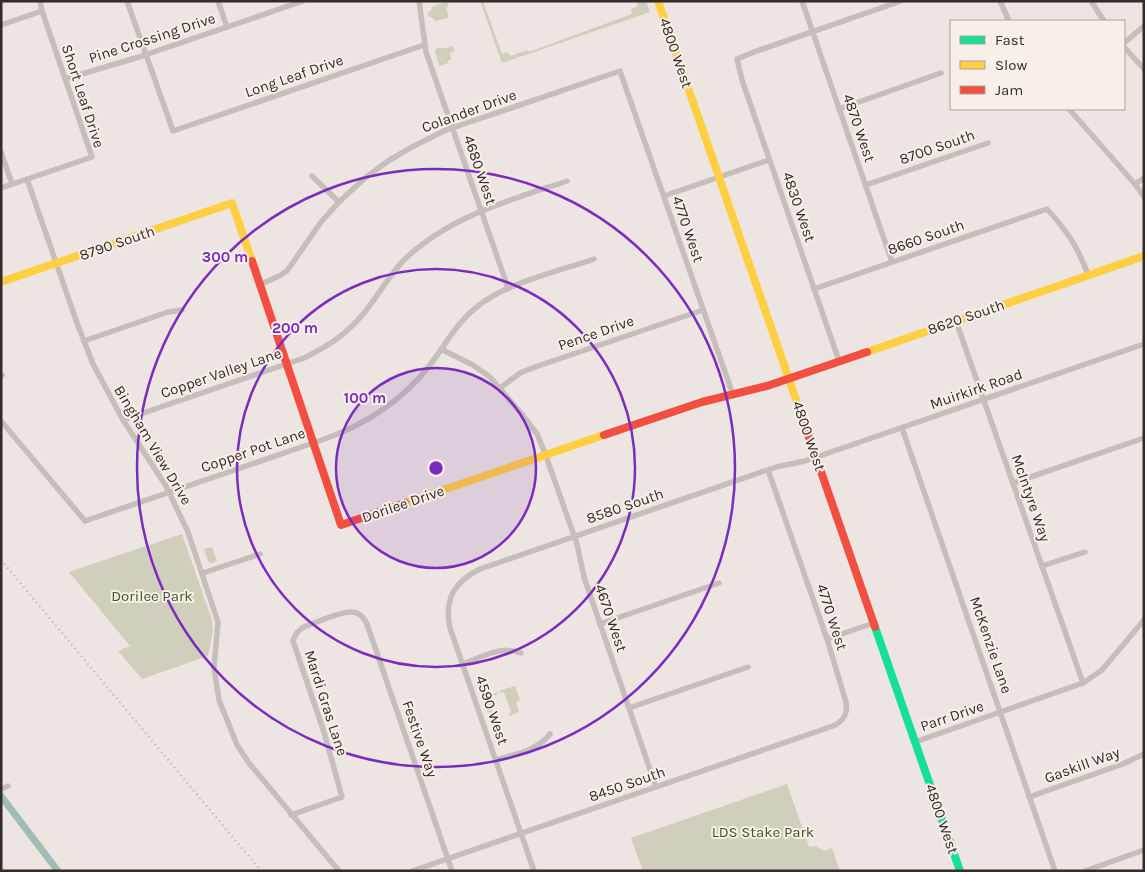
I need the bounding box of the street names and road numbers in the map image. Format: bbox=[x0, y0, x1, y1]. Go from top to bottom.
street label: Pine Crossing Drive bbox=[86, 9, 218, 67]
street label: 4800 West bbox=[656, 15, 697, 91]
street label: Short Leaf Drive bbox=[58, 42, 108, 150]
street label: Long Leaf Drive bbox=[242, 51, 346, 101]
street label: Colander Drive bbox=[419, 86, 519, 136]
street label: 4870 West bbox=[839, 91, 879, 165]
street label: 8700 South bbox=[897, 126, 977, 168]
street label: 4680 West bbox=[460, 133, 500, 208]
street label: 4830 West bbox=[779, 170, 820, 245]
street label: 4770 West bbox=[668, 193, 708, 265]
street label: 8660 South bbox=[885, 215, 967, 259]
street label: 8790 South bbox=[77, 222, 157, 264]
street label: 8620 South bbox=[925, 295, 1007, 339]
street label: Pence Drive bbox=[556, 312, 636, 354]
street label: Copper Valley Lane bbox=[158, 344, 284, 402]
street label: Muirkirk Road bbox=[927, 365, 1025, 413]
street label: Bingham View Drive bbox=[110, 382, 196, 508]
street label: 4800 West bbox=[789, 398, 830, 474]
street label: Copper Pot Lane bbox=[198, 424, 308, 476]
street label: McIntyre Way bbox=[1008, 452, 1054, 544]
street label: Dorilee Drive bbox=[359, 481, 447, 527]
street label: 8580 South bbox=[584, 484, 666, 528]
street label: 4770 West bbox=[813, 581, 851, 653]
street label: 4670 West bbox=[591, 582, 631, 655]
street label: McKenzie Lane bbox=[966, 594, 1016, 696]
street label: Mardi Gras Lane bbox=[300, 648, 352, 758]
street label: 4590 West bbox=[472, 673, 512, 747]
street label: Parr Drive bbox=[918, 697, 986, 735]
street label: Festive Way bbox=[398, 698, 442, 780]
street label: Gaskill Way bbox=[1042, 743, 1122, 787]
street label: 8450 South bbox=[586, 763, 668, 805]
street label: 4800 West bbox=[922, 781, 963, 857]

